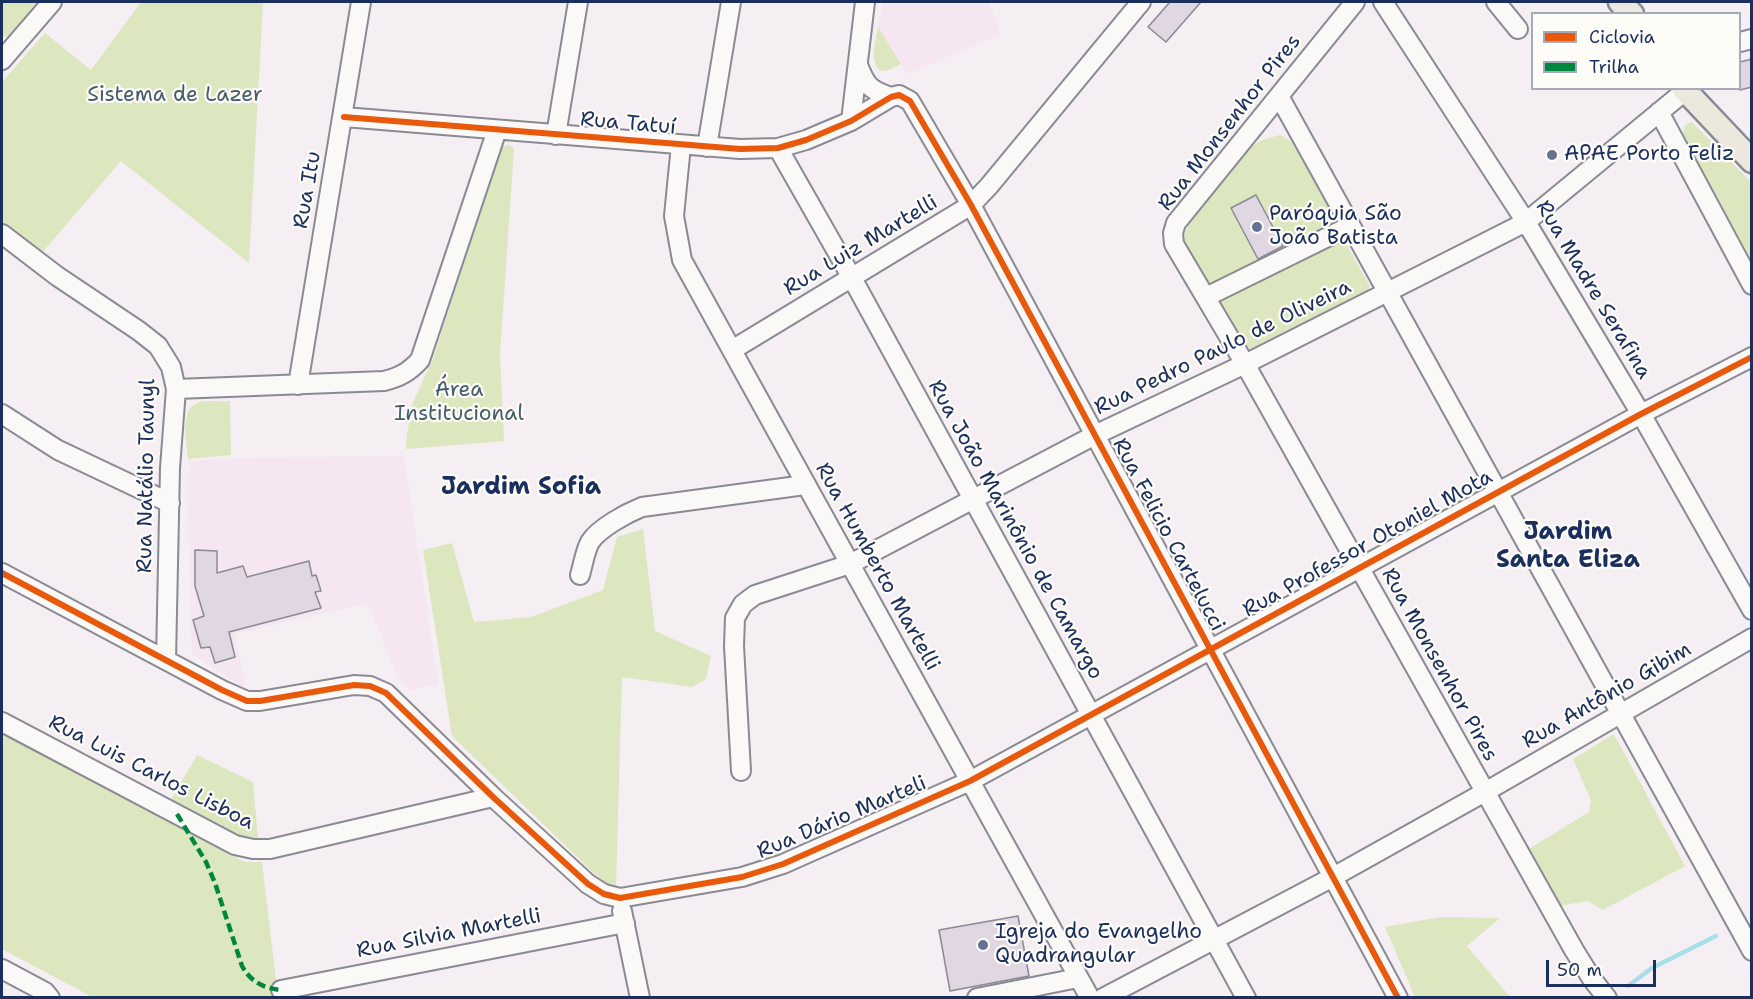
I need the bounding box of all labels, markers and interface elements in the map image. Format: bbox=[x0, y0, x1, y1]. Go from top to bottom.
legend bbox=[1531, 12, 1741, 90]
text: Ciclovia bbox=[1589, 25, 1655, 49]
street label: Rua Monsenhor Pires bbox=[1153, 30, 1307, 216]
text: Trilha bbox=[1589, 55, 1639, 79]
park label: Sistema de Lazer bbox=[87, 83, 263, 109]
street label: Rua Tatuí bbox=[579, 107, 677, 141]
place label: APAE Porto Feliz bbox=[1564, 142, 1734, 168]
marker: APAE Porto Feliz bbox=[1545, 148, 1559, 162]
street label: Rua Itu bbox=[289, 149, 327, 231]
street label: Rua Luiz Martelli bbox=[780, 190, 942, 302]
street label: Rua Madre Serafina bbox=[1530, 196, 1656, 384]
place label: Paróquia São João Batista bbox=[1269, 202, 1402, 252]
marker: Paróquia São João Batista bbox=[1250, 220, 1264, 234]
street label: Rua Pedro Paulo de Oliveira bbox=[1091, 275, 1355, 421]
street label: Rua João Marinônio de Camargo bbox=[922, 376, 1108, 684]
park label: Área Institucional bbox=[394, 378, 524, 428]
street label: Rua Natálio Taunyl bbox=[133, 379, 161, 573]
street label: Rua Felicio Cartelucci bbox=[1106, 434, 1230, 636]
street label: Rua Humberto Martelli bbox=[809, 459, 945, 675]
street label: Rua Professor Otoniel Mota bbox=[1239, 465, 1497, 623]
district label: Jardim Sofia bbox=[441, 474, 601, 502]
district label: Jardim Santa Eliza bbox=[1496, 519, 1640, 575]
street label: Rua Monsenhor Pires bbox=[1375, 564, 1503, 766]
street label: Rua Antônio Gibim bbox=[1518, 637, 1696, 755]
street label: Rua Luis Carlos Lisboa bbox=[44, 710, 258, 836]
street label: Rua Dário Marteli bbox=[754, 771, 930, 865]
street label: Rua Silvia Martelli bbox=[355, 904, 543, 964]
place label: Igreja do Evangelho Quadrangular bbox=[995, 920, 1202, 970]
marker: Igreja do Evangelho Quadrangular bbox=[976, 938, 990, 952]
scale bar bbox=[1549, 948, 1658, 986]
text: 50 m bbox=[1557, 958, 1602, 982]

